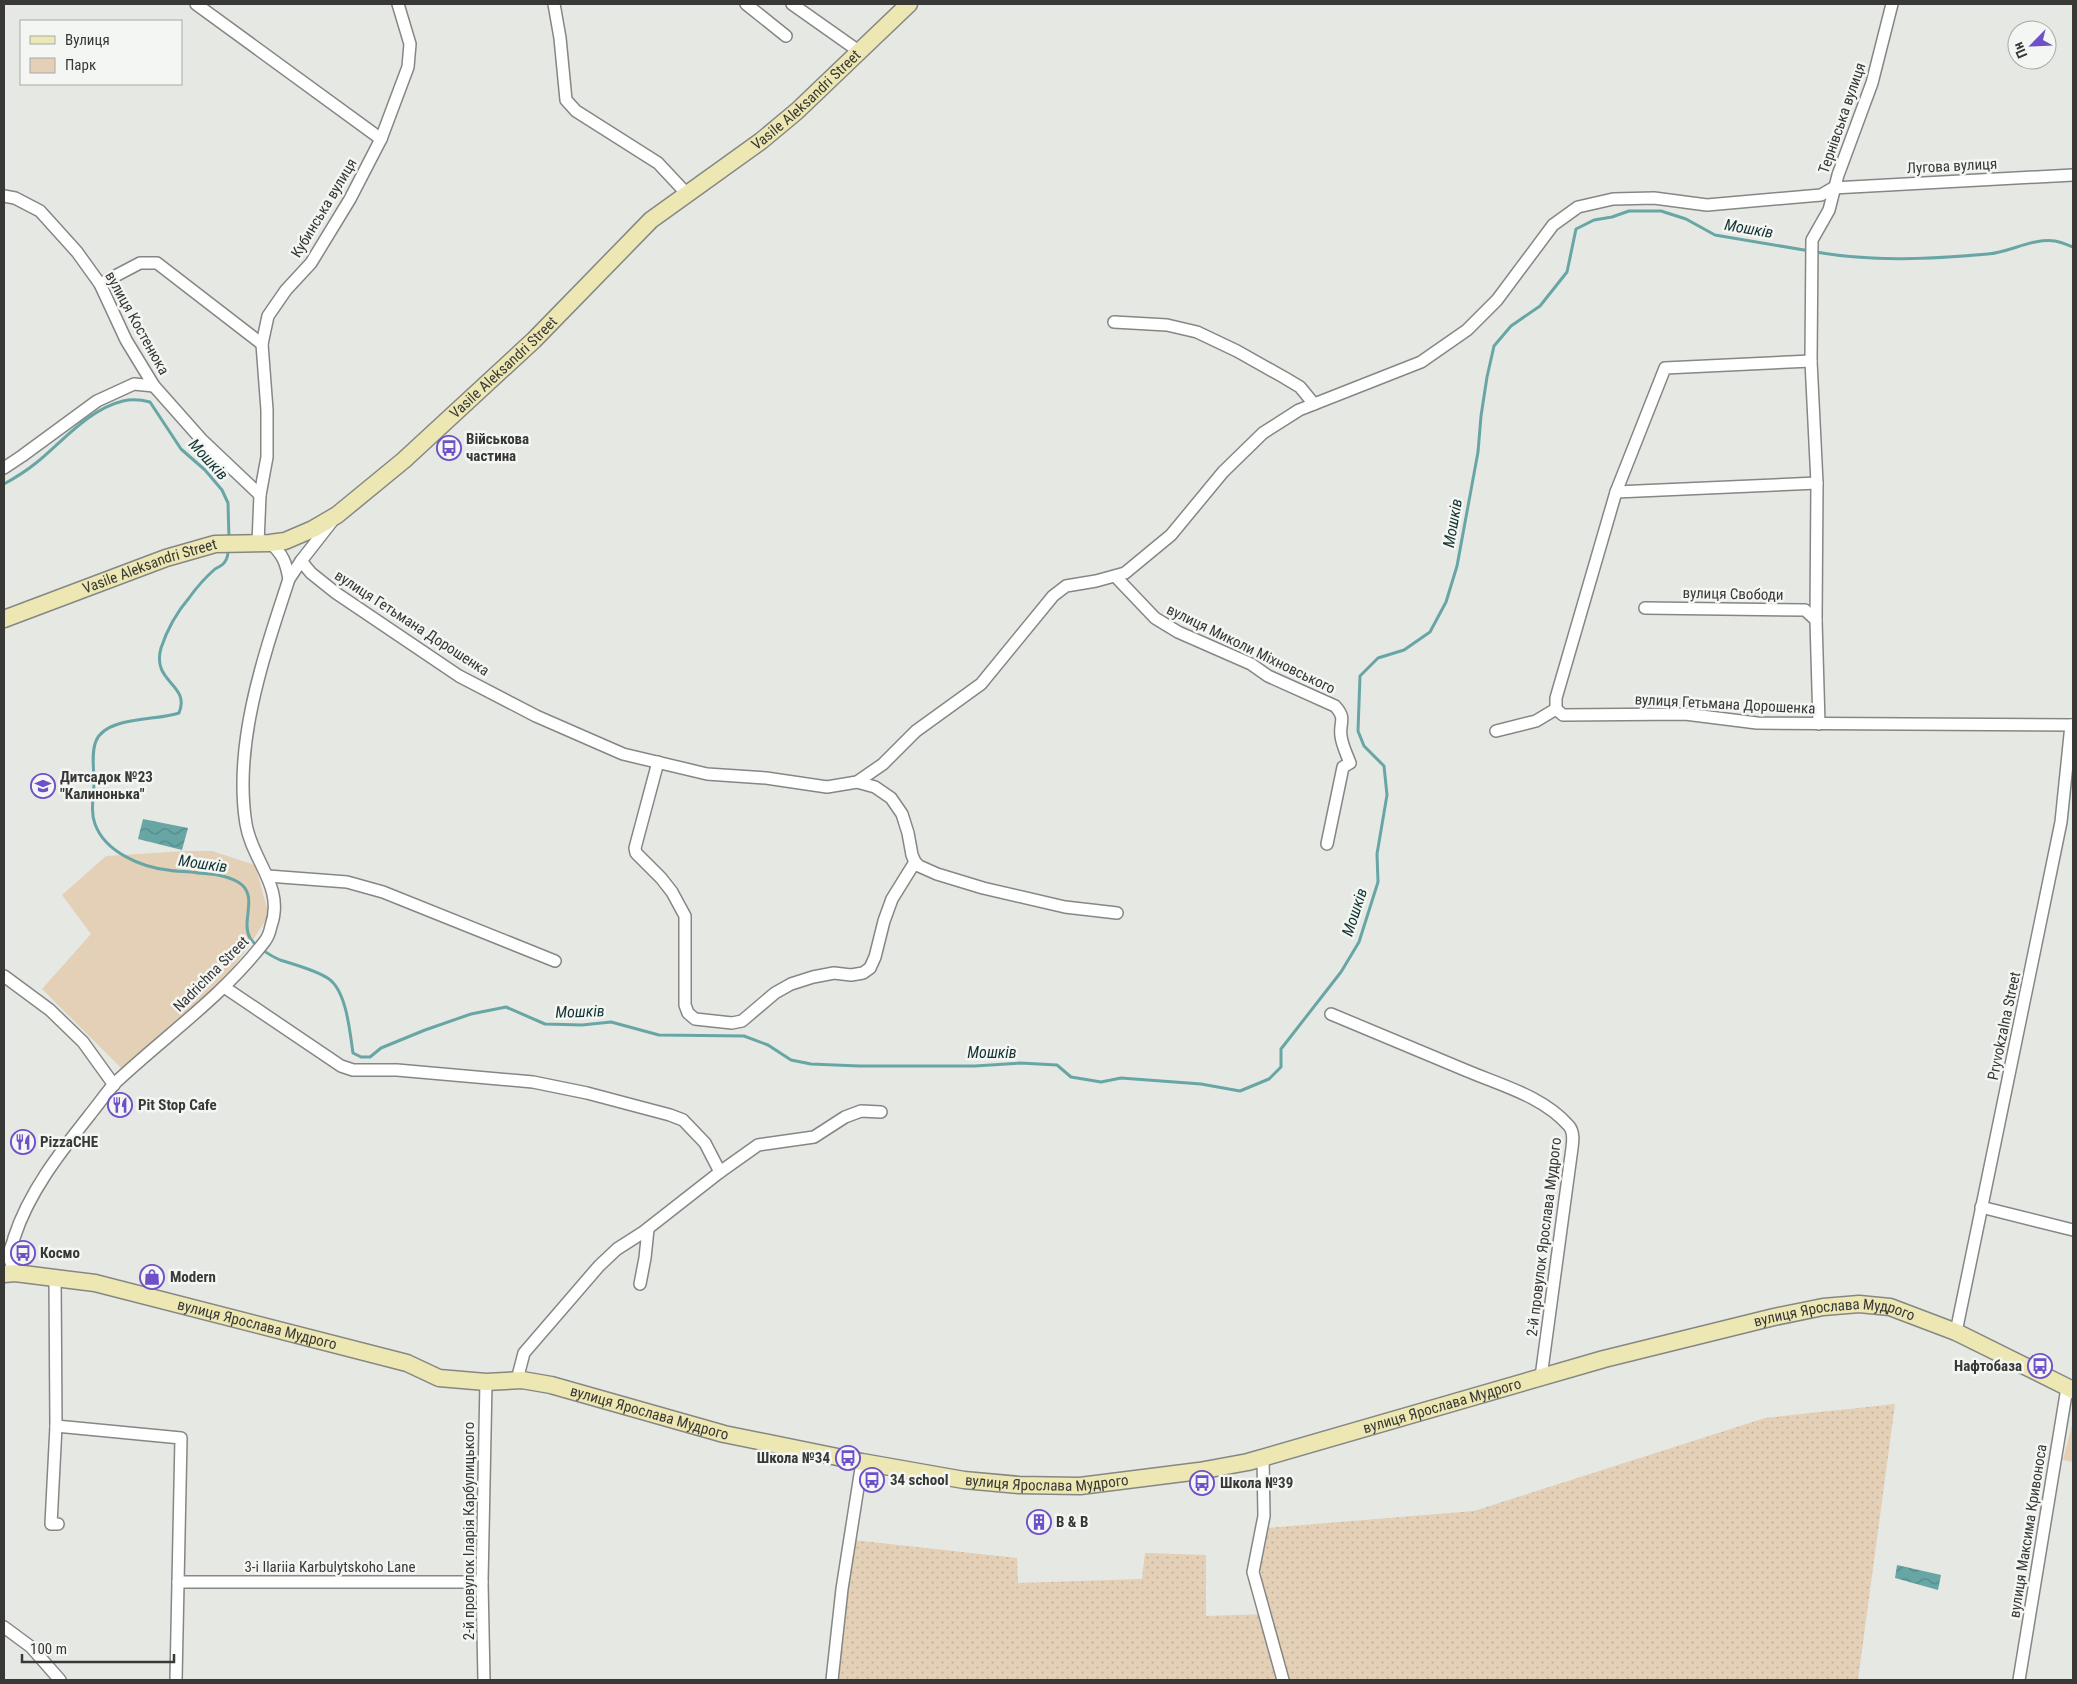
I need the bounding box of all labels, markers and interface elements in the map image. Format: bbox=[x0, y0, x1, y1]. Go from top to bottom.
legend bbox=[20, 20, 182, 85]
north arrow bbox=[2007, 20, 2057, 70]
text: Вулиця bbox=[65, 31, 110, 49]
text: Пн bbox=[2010, 40, 2031, 61]
street label: Vasile Aleksandri Street bbox=[748, 46, 864, 154]
text: Парк bbox=[65, 56, 96, 74]
street label: Тернівська вулиця bbox=[1815, 60, 1869, 176]
street label: Кубинська вулиця bbox=[287, 155, 361, 261]
street label: Лугова вулиця bbox=[1906, 155, 1998, 177]
water label: Мошків bbox=[1723, 215, 1775, 242]
street label: вулиця Костенюка bbox=[101, 268, 173, 378]
street label: Vasile Aleksandri Street bbox=[446, 313, 561, 422]
place label: Військова частина bbox=[466, 430, 529, 465]
water label: Мошків bbox=[185, 435, 233, 484]
bus stop icon: Військова частина bbox=[436, 435, 462, 461]
water label: Мошків bbox=[1439, 497, 1466, 549]
street label: Vasile Aleksandri Street bbox=[80, 535, 219, 598]
street label: вулиця Гетьмана Дорошенка bbox=[331, 566, 493, 680]
street label: вулиця Свободи bbox=[1682, 584, 1784, 604]
street label: вулиця Миколи Міхновського bbox=[1164, 600, 1338, 698]
street label: вулиця Гетьмана Дорошенка bbox=[1634, 690, 1816, 718]
place label: Дитсадок №23 "Калинонька" bbox=[60, 768, 153, 803]
school or university icon: Дитсадок №23 "Калинонька" bbox=[30, 773, 56, 799]
water label: Мошків bbox=[177, 851, 229, 876]
water label: Мошків bbox=[1338, 886, 1371, 939]
street label: Nadrichna Street bbox=[170, 933, 252, 1015]
street label: Pryvokzalna Street bbox=[1984, 970, 2024, 1082]
water label: Мошків bbox=[555, 1001, 605, 1022]
water label: Мошків bbox=[967, 1043, 1017, 1062]
restaurant icon: Pit Stop Cafe bbox=[107, 1092, 133, 1118]
place label: Pit Stop Cafe bbox=[138, 1096, 217, 1114]
restaurant icon: PizzaCHE bbox=[10, 1129, 36, 1155]
place label: PizzaCHE bbox=[40, 1133, 98, 1151]
street label: 2-й провулок Ярослава Мудрого bbox=[1523, 1136, 1565, 1338]
bus stop icon: Космо bbox=[10, 1240, 36, 1266]
place label: Космо bbox=[40, 1244, 80, 1262]
shop icon: Modern bbox=[139, 1264, 165, 1290]
place label: Modern bbox=[170, 1268, 216, 1286]
street label: вулиця Ярослава Мудрого bbox=[175, 1295, 339, 1354]
street label: вулиця Ярослава Мудрого bbox=[1752, 1295, 1918, 1331]
bus stop icon: Нафтобаза bbox=[2027, 1353, 2053, 1379]
place label: Нафтобаза bbox=[1954, 1357, 2022, 1375]
street label: вулиця Ярослава Мудрого bbox=[1361, 1374, 1523, 1437]
street label: вулиця Ярослава Мудрого bbox=[568, 1382, 730, 1444]
street label: 2-й провулок Іларія Карбулицького bbox=[460, 1422, 478, 1640]
street label: вулиця Максима Кривоноса bbox=[2005, 1443, 2051, 1619]
bus stop icon: Школа №34 bbox=[835, 1445, 861, 1471]
place label: Школа №34 bbox=[757, 1449, 830, 1467]
bus stop icon: 34 school bbox=[859, 1467, 885, 1493]
bus stop icon: Школа №39 bbox=[1189, 1470, 1215, 1496]
place label: 34 school bbox=[890, 1471, 948, 1489]
street label: вулиця Ярослава Мудрого bbox=[964, 1471, 1130, 1495]
place label: Школа №39 bbox=[1220, 1474, 1293, 1492]
building icon: B & B bbox=[1026, 1509, 1052, 1535]
place label: B & B bbox=[1056, 1513, 1088, 1531]
street label: 3-i Ilariia Karbulytskoho Lane bbox=[244, 1558, 416, 1576]
scale bar bbox=[22, 1632, 175, 1664]
text: 100 m bbox=[30, 1640, 67, 1658]

